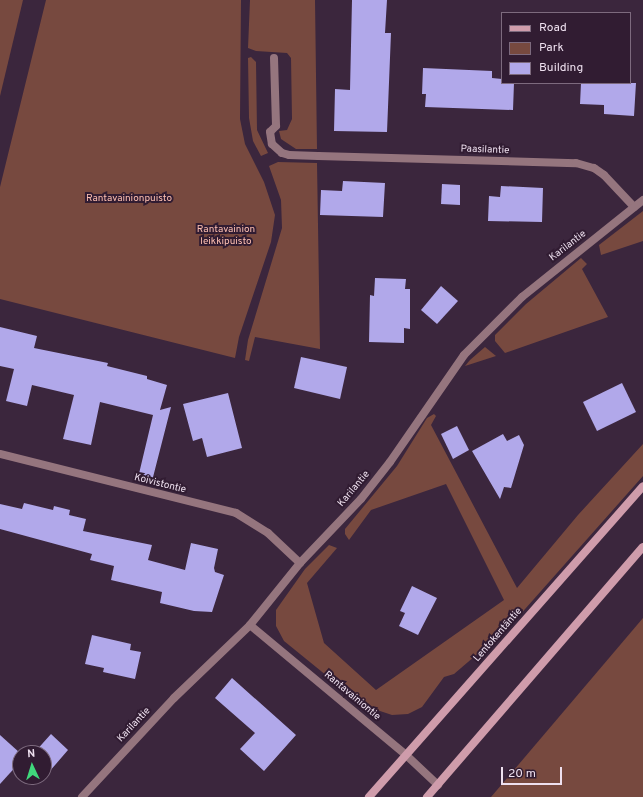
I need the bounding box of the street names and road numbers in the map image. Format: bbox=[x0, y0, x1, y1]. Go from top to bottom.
street label: Paasilantie bbox=[460, 143, 510, 157]
street label: Karilantie bbox=[547, 228, 589, 264]
street label: Karilantie bbox=[336, 469, 372, 509]
street label: Koivistontie bbox=[133, 472, 187, 496]
street label: Lentokentäntie bbox=[471, 606, 525, 664]
street label: Rantavainiontie bbox=[321, 669, 383, 723]
street label: Karilantie bbox=[115, 705, 153, 745]

